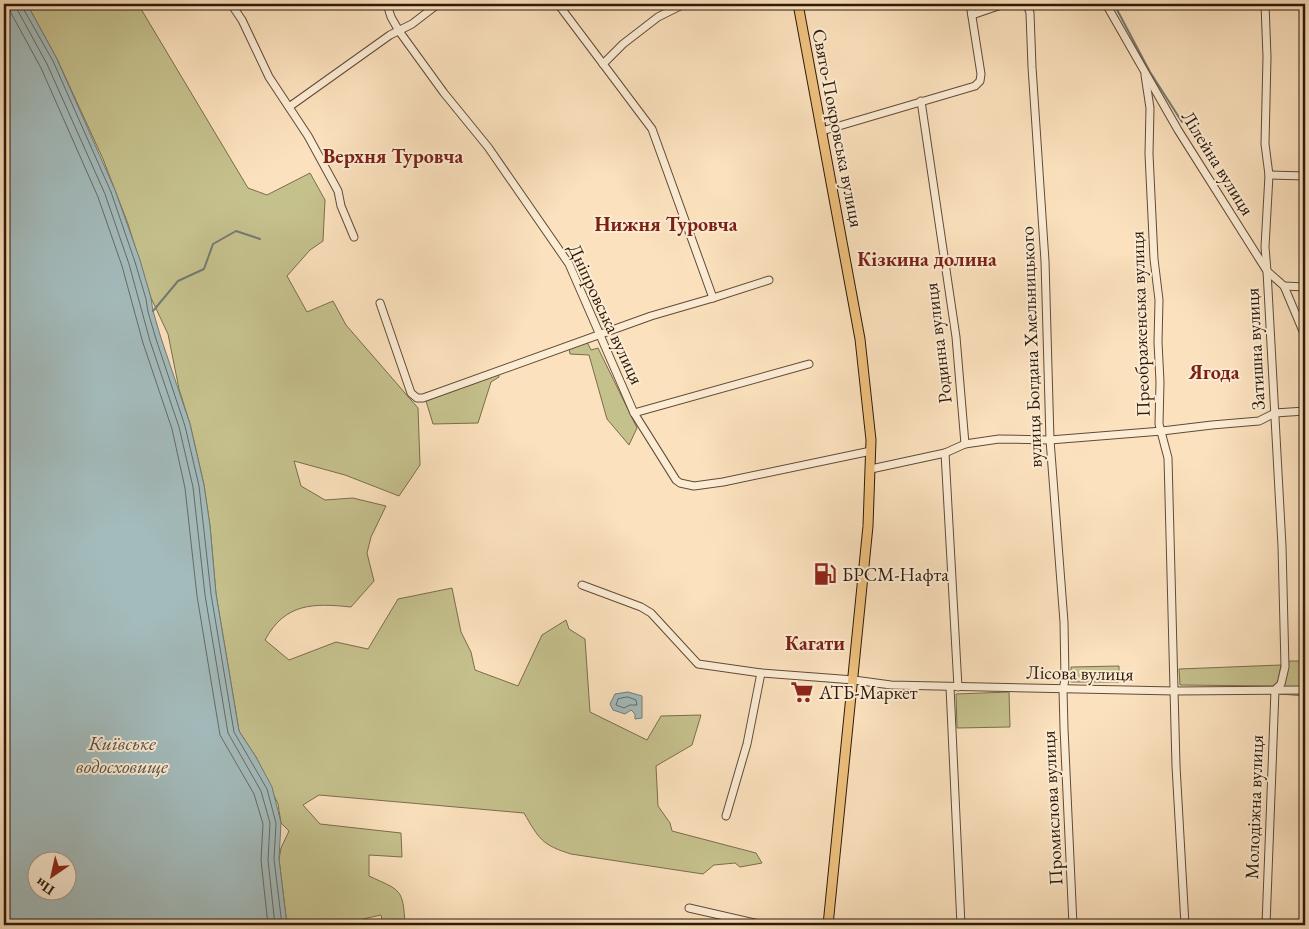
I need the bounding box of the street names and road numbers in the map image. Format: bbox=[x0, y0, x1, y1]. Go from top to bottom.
street label: Свято-Покровська вулиця bbox=[806, 26, 870, 230]
street label: Лілейна вулиця bbox=[1176, 106, 1260, 221]
street label: вулиця Богдана Хмельницького bbox=[1014, 226, 1048, 468]
street label: Преображенська вулиця bbox=[1124, 230, 1156, 418]
street label: Дніпровська вулиця bbox=[562, 239, 650, 389]
street label: Родинна вулиця bbox=[918, 281, 958, 405]
street label: Затишна вулиця bbox=[1239, 287, 1271, 411]
street label: Лісова вулиця bbox=[1026, 660, 1134, 686]
street label: Промислова вулиця bbox=[1035, 729, 1069, 886]
street label: Молодіжна вулиця bbox=[1239, 734, 1269, 880]

